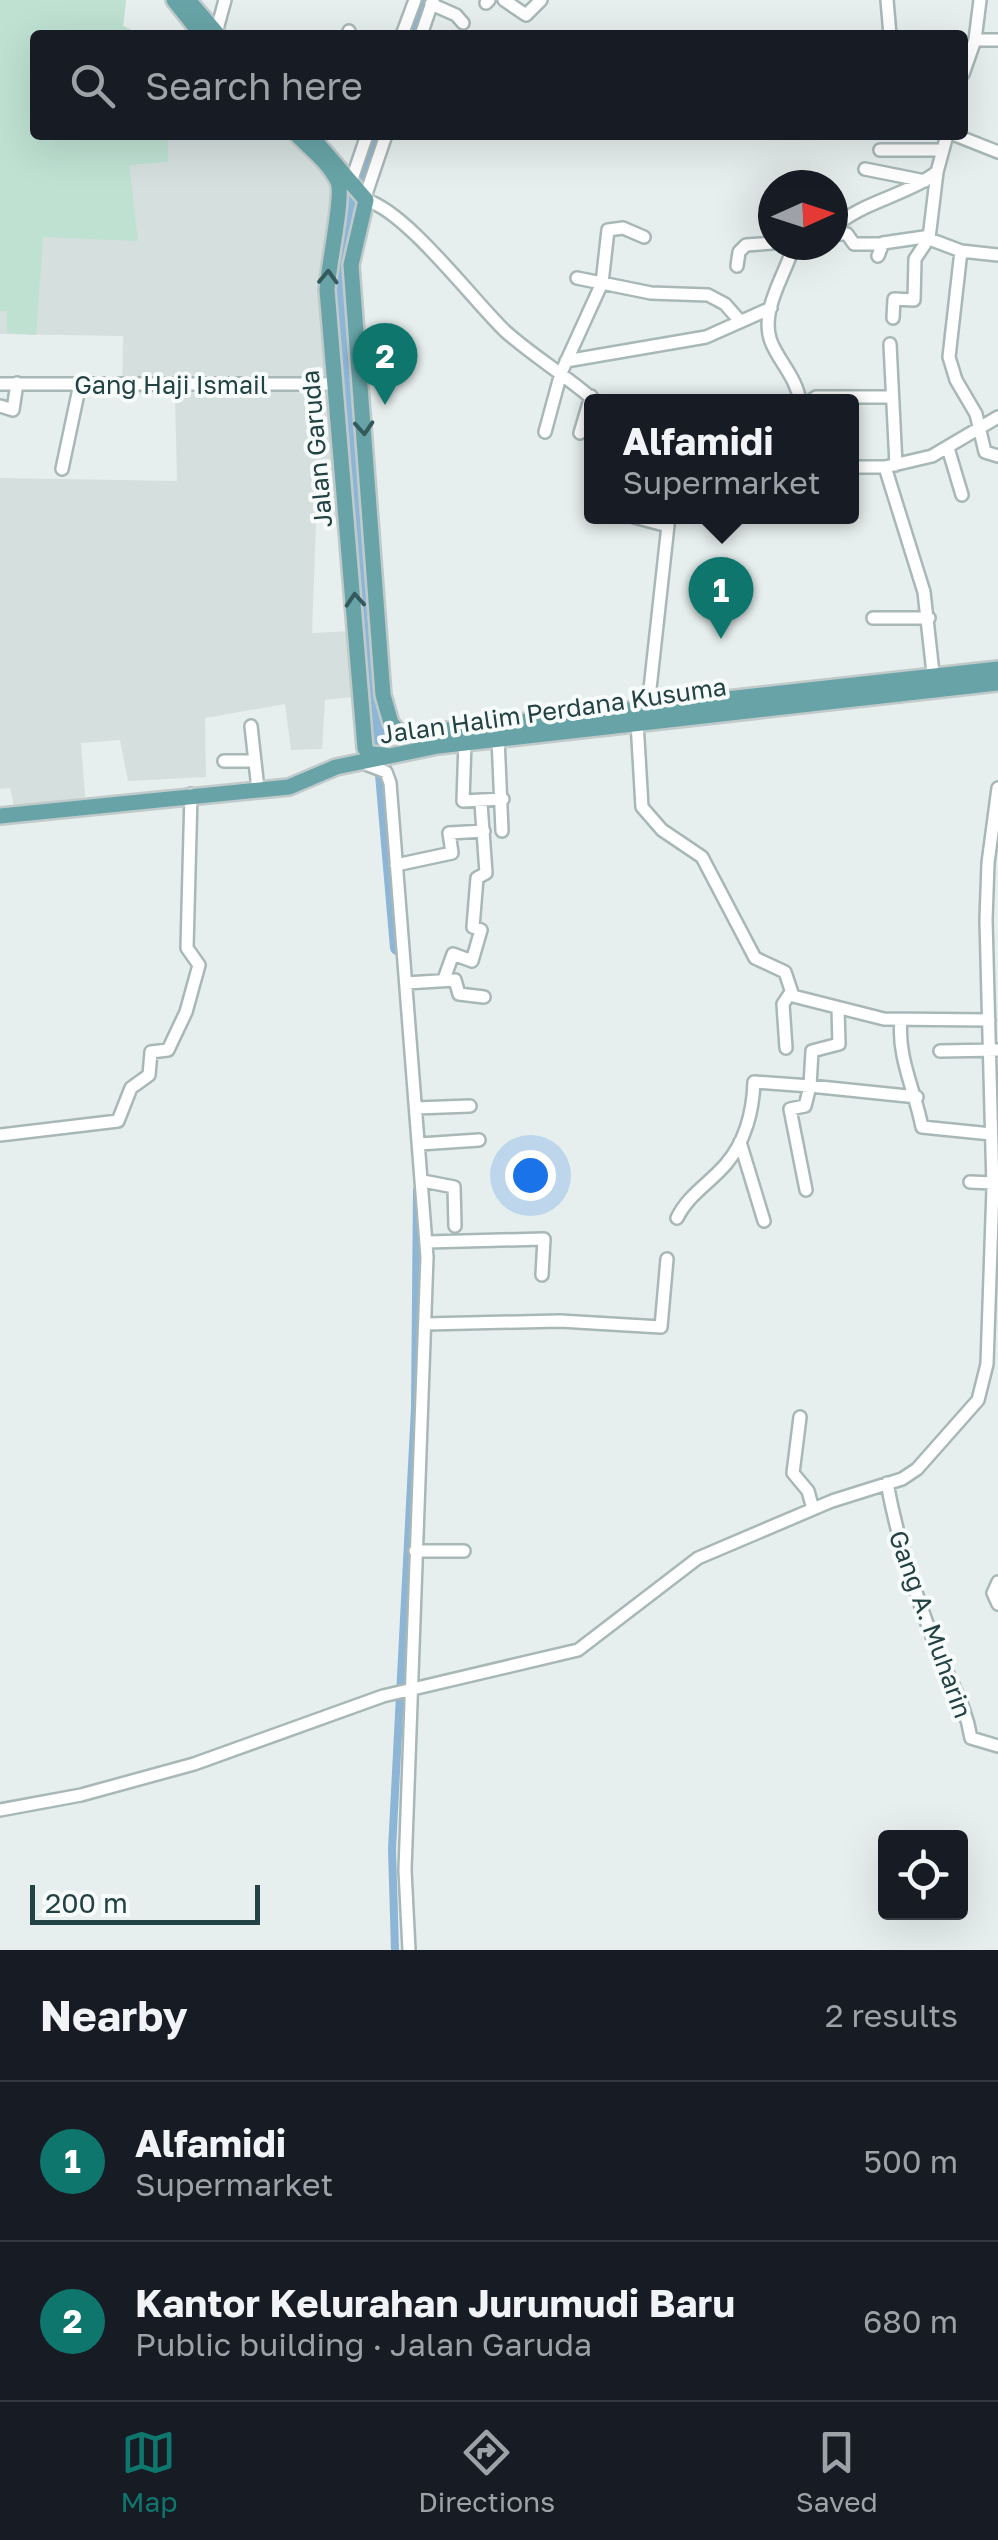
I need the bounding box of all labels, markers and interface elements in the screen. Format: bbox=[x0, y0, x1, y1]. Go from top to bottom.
search box bbox=[30, 30, 968, 140]
icon: search bbox=[65, 58, 120, 113]
text: Search here bbox=[145, 63, 363, 108]
north arrow bbox=[758, 170, 848, 260]
one-way arrow bbox=[317, 268, 338, 284]
pin: 2 bbox=[352, 322, 418, 405]
street label: Gang Haji Ismail bbox=[74, 369, 268, 400]
street label: Jalan Garuda bbox=[294, 369, 338, 529]
popup bbox=[584, 394, 859, 524]
text: Alfamidi bbox=[622, 418, 774, 463]
one-way arrow bbox=[353, 421, 374, 437]
text: Supermarket bbox=[622, 463, 821, 501]
pin: 1 bbox=[688, 556, 754, 639]
one-way arrow bbox=[344, 592, 366, 608]
street label: Jalan Halim Perdana Kusuma bbox=[378, 670, 728, 750]
your location bbox=[505, 1150, 556, 1201]
street label: Gang A. Muharin bbox=[883, 1526, 979, 1722]
map controls bbox=[878, 1830, 968, 1920]
button: locate bbox=[878, 1830, 968, 1920]
scale bar bbox=[30, 1880, 260, 1924]
text: 200 m bbox=[45, 1886, 128, 1919]
text: Nearby bbox=[40, 1990, 188, 2040]
text: 2 results bbox=[825, 1996, 958, 2034]
text: Alfamidi bbox=[135, 2120, 286, 2165]
text: 1 bbox=[64, 2142, 81, 2180]
text: 500 m bbox=[863, 2142, 958, 2180]
text: Supermarket bbox=[135, 2165, 333, 2203]
text: Kantor Kelurahan Jurumudi Baru bbox=[135, 2280, 735, 2325]
text: 2 bbox=[63, 2302, 82, 2340]
text: 680 m bbox=[863, 2302, 958, 2340]
text: Public building · Jalan Garuda bbox=[135, 2325, 592, 2363]
tab: Map bbox=[120, 2425, 178, 2518]
tab: Directions bbox=[418, 2425, 555, 2518]
tab: Saved bbox=[796, 2425, 878, 2518]

